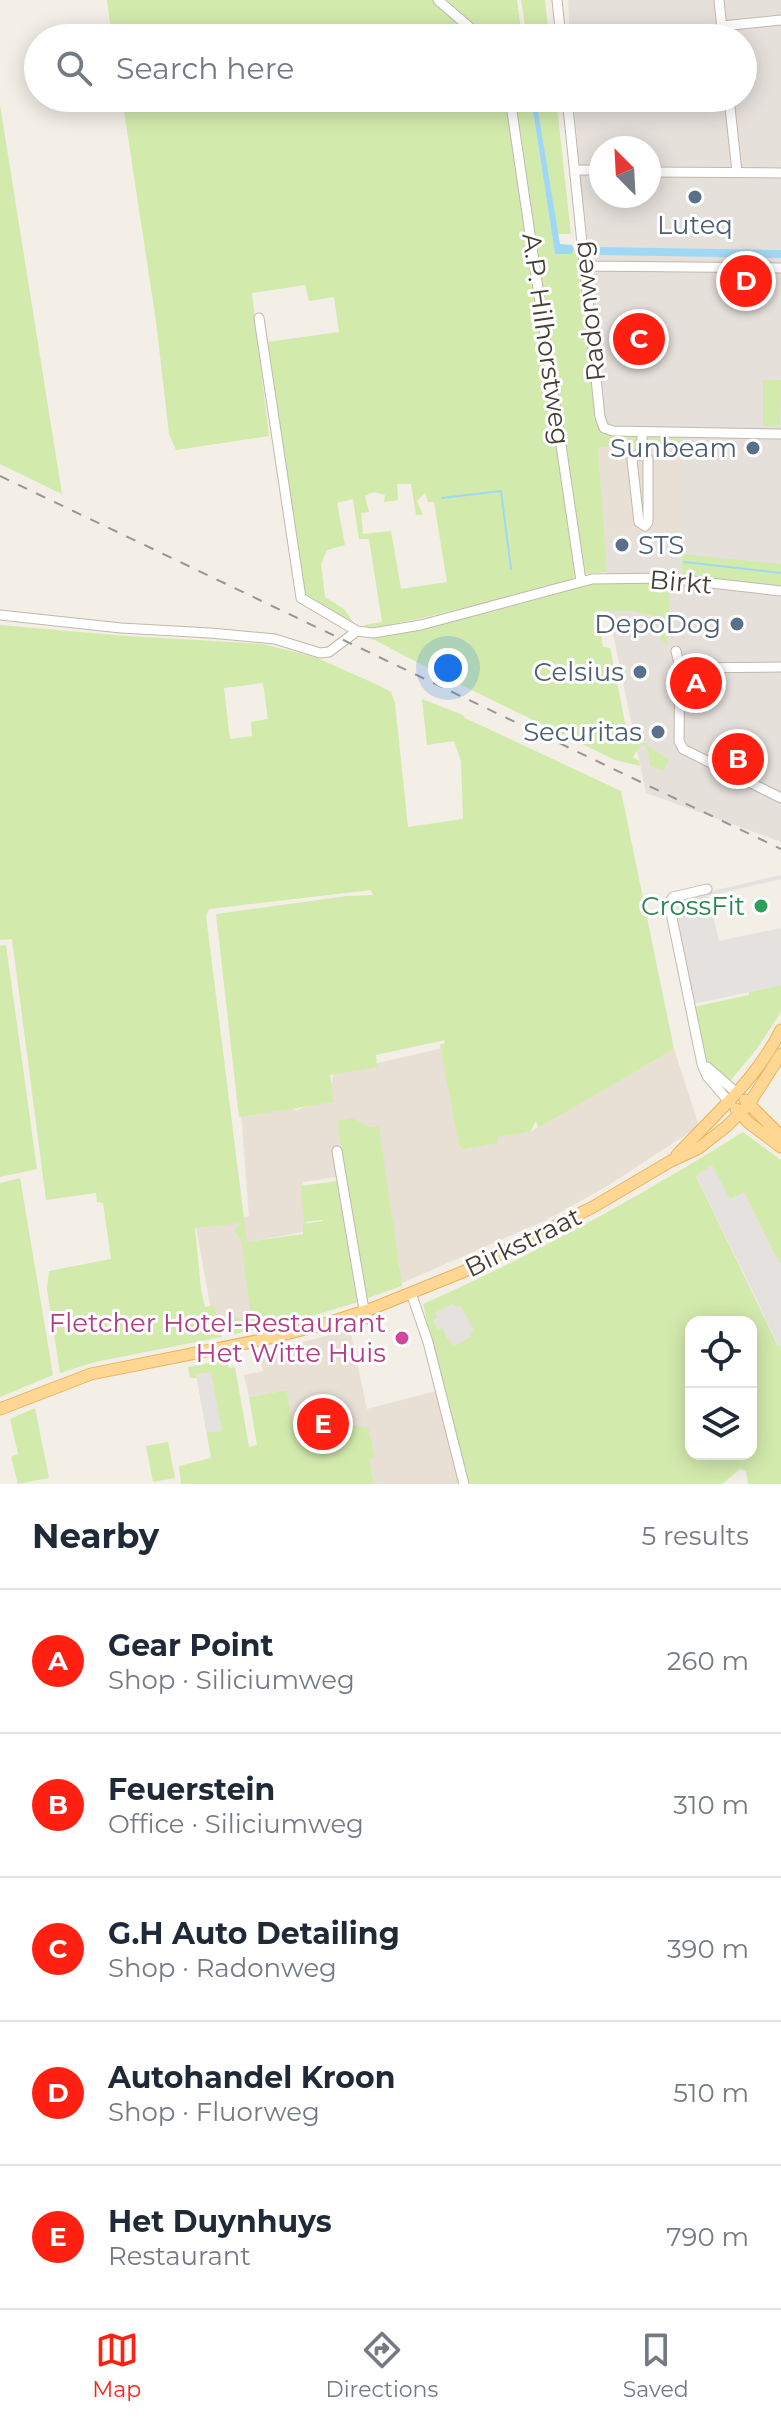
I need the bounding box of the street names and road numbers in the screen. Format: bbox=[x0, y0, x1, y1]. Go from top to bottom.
street label: A.P. Hilhorstweg bbox=[515, 231, 577, 447]
street label: Radonweg bbox=[566, 239, 612, 383]
street label: Birkt bbox=[648, 563, 714, 601]
street label: Birkstraat bbox=[459, 1200, 587, 1284]

